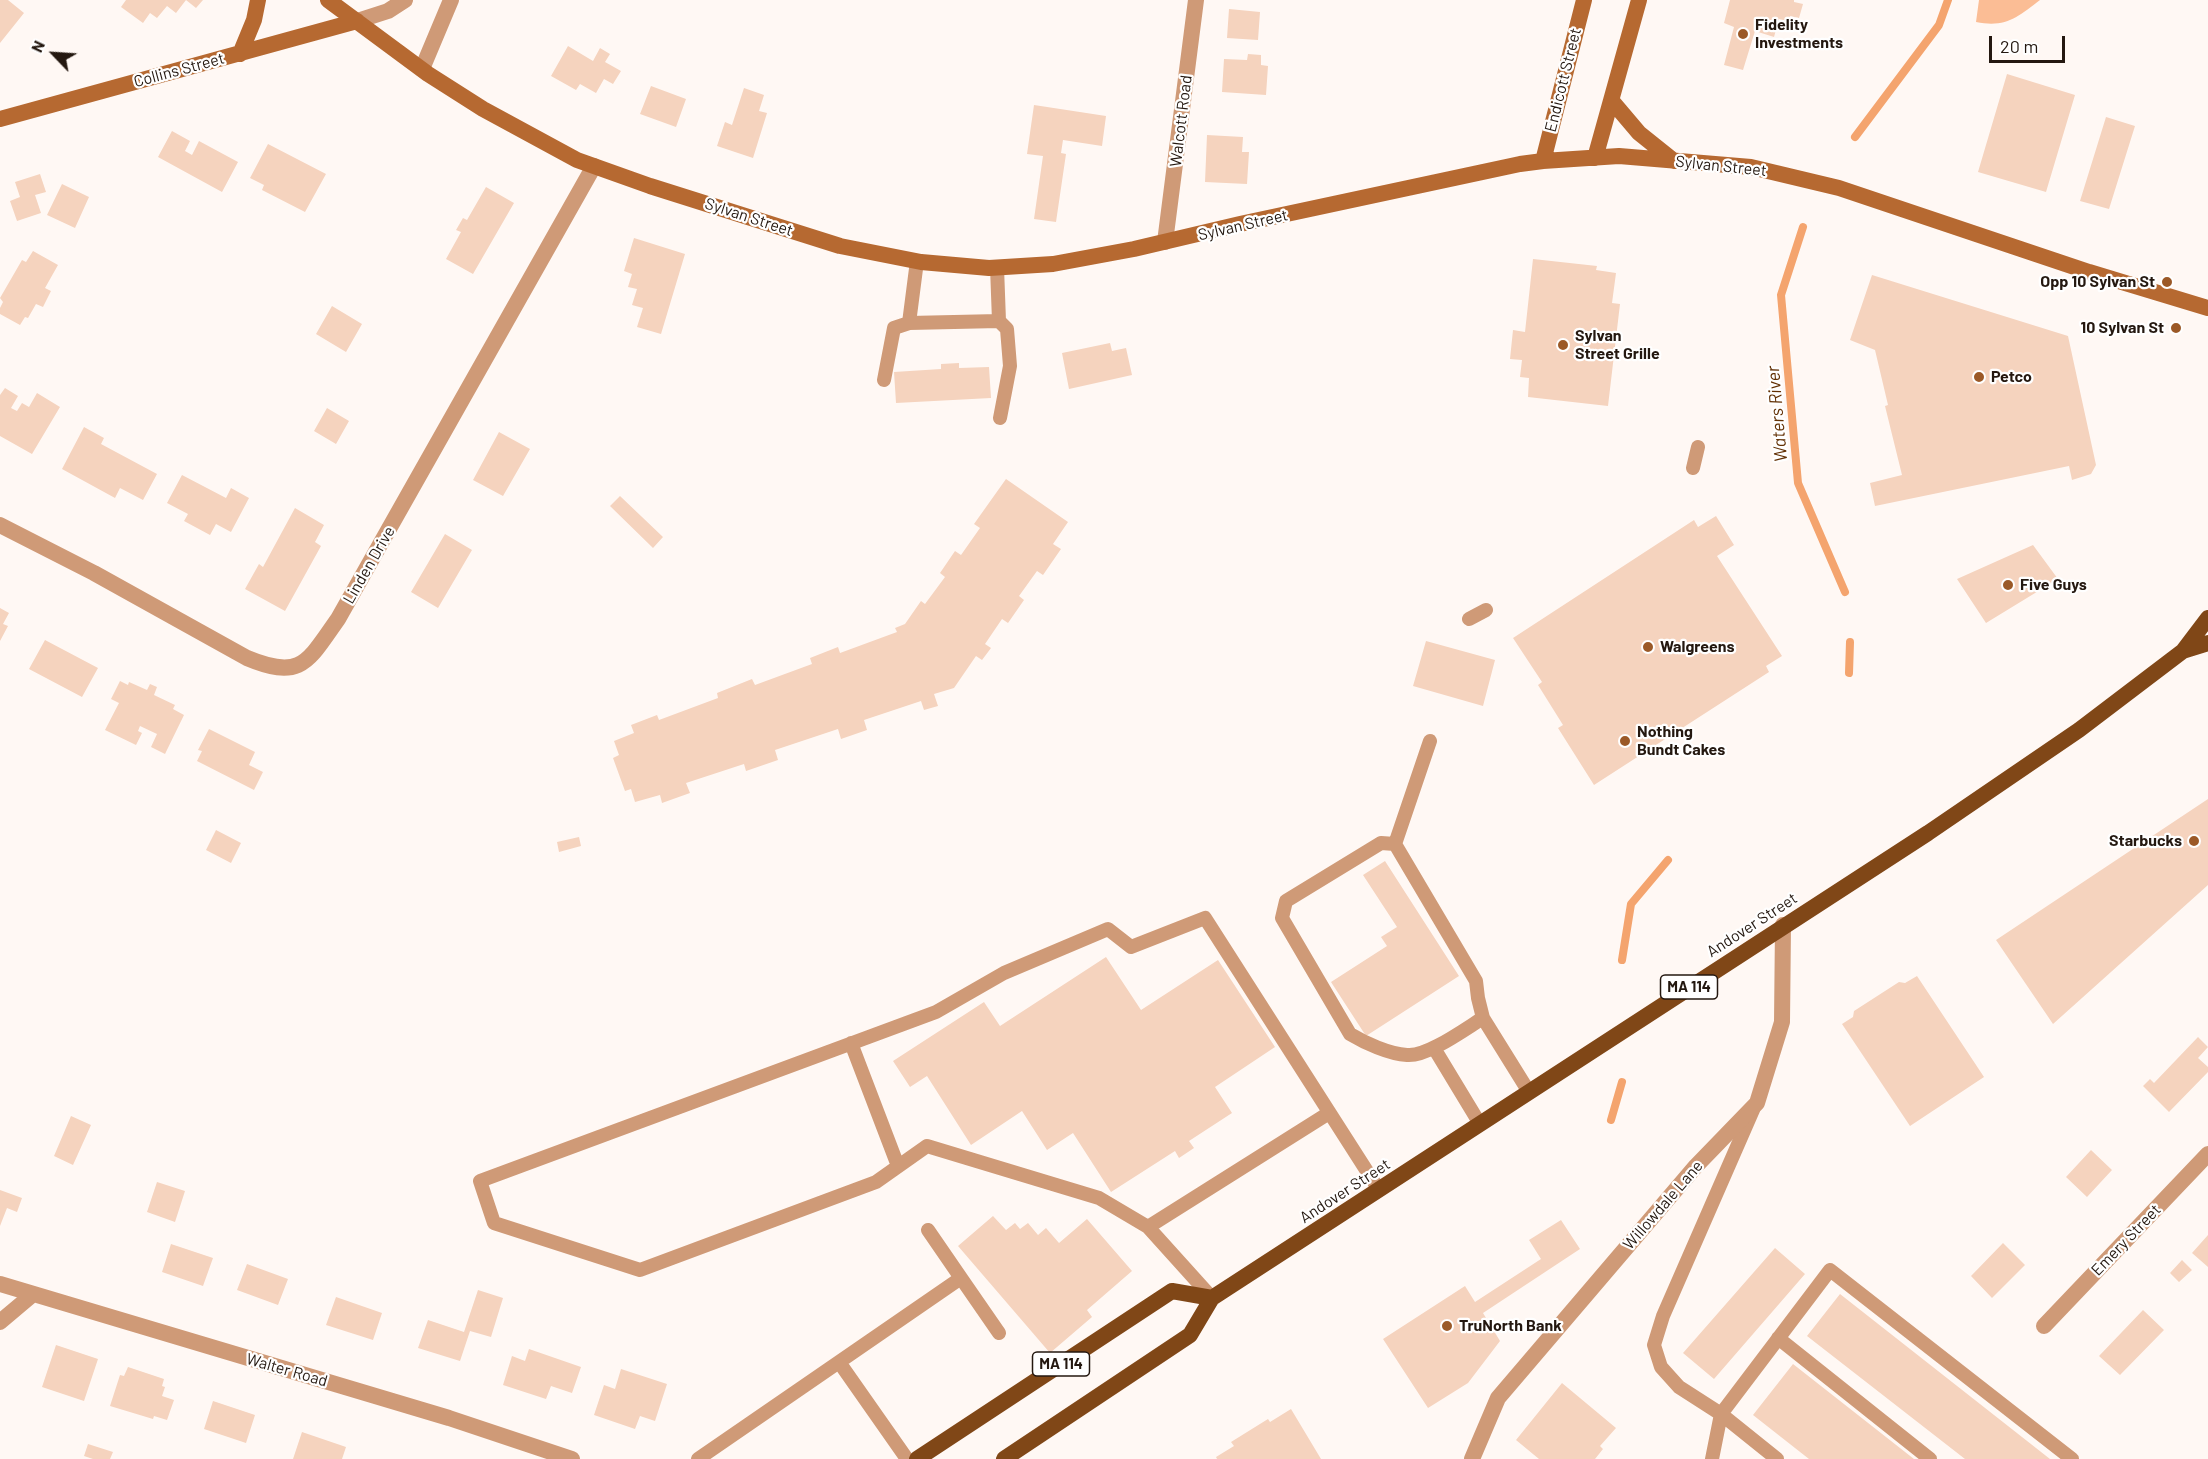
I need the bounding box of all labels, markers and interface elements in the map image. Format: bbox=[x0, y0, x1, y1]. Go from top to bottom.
place label: Fidelity Investments bbox=[1755, 15, 1843, 53]
north arrow bbox=[24, 24, 84, 84]
scale bar bbox=[1992, 24, 2068, 62]
street label: Endicott Street bbox=[1541, 26, 1585, 134]
marker: Fidelity Investments bbox=[1736, 27, 1750, 41]
text: 20 m bbox=[2000, 35, 2038, 57]
text: N bbox=[26, 37, 48, 55]
street label: Collins Street bbox=[132, 49, 226, 91]
street label: Walcott Road bbox=[1166, 74, 1196, 168]
street label: Sylvan Street bbox=[1674, 152, 1768, 180]
street label: Sylvan Street bbox=[703, 194, 795, 240]
street label: Sylvan Street bbox=[1196, 205, 1290, 245]
place label: Opp 10 Sylvan St bbox=[2040, 272, 2155, 292]
marker: Opp 10 Sylvan St bbox=[2160, 275, 2174, 289]
place label: 10 Sylvan St bbox=[2081, 318, 2164, 338]
marker: 10 Sylvan St bbox=[2169, 321, 2183, 335]
place label: Sylvan Street Grille bbox=[1575, 326, 1660, 364]
marker: Sylvan Street Grille bbox=[1556, 338, 1570, 352]
water label: Waters River bbox=[1762, 365, 1792, 463]
place label: Petco bbox=[1991, 367, 2032, 387]
marker: Petco bbox=[1972, 370, 1986, 384]
street label: Linden Drive bbox=[339, 523, 399, 607]
place label: Five Guys bbox=[2020, 575, 2087, 595]
marker: Five Guys bbox=[2001, 578, 2015, 592]
place label: Walgreens bbox=[1660, 637, 1734, 657]
marker: Walgreens bbox=[1641, 640, 1655, 654]
place label: Nothing Bundt Cakes bbox=[1637, 722, 1725, 760]
marker: Nothing Bundt Cakes bbox=[1618, 734, 1632, 748]
place label: Starbucks bbox=[2109, 831, 2182, 851]
marker: Starbucks bbox=[2187, 834, 2201, 848]
street label: Andover Street bbox=[1703, 889, 1801, 961]
road number: MA 114 bbox=[1660, 975, 1718, 999]
street label: Andover Street bbox=[1296, 1155, 1394, 1227]
street label: Willowdale Lane bbox=[1619, 1157, 1707, 1253]
street label: Emery Street bbox=[2087, 1200, 2165, 1280]
place label: TruNorth Bank bbox=[1459, 1316, 1562, 1336]
marker: TruNorth Bank bbox=[1440, 1319, 1454, 1333]
street label: Walter Road bbox=[244, 1349, 330, 1391]
road number: MA 114 bbox=[1032, 1352, 1090, 1376]

